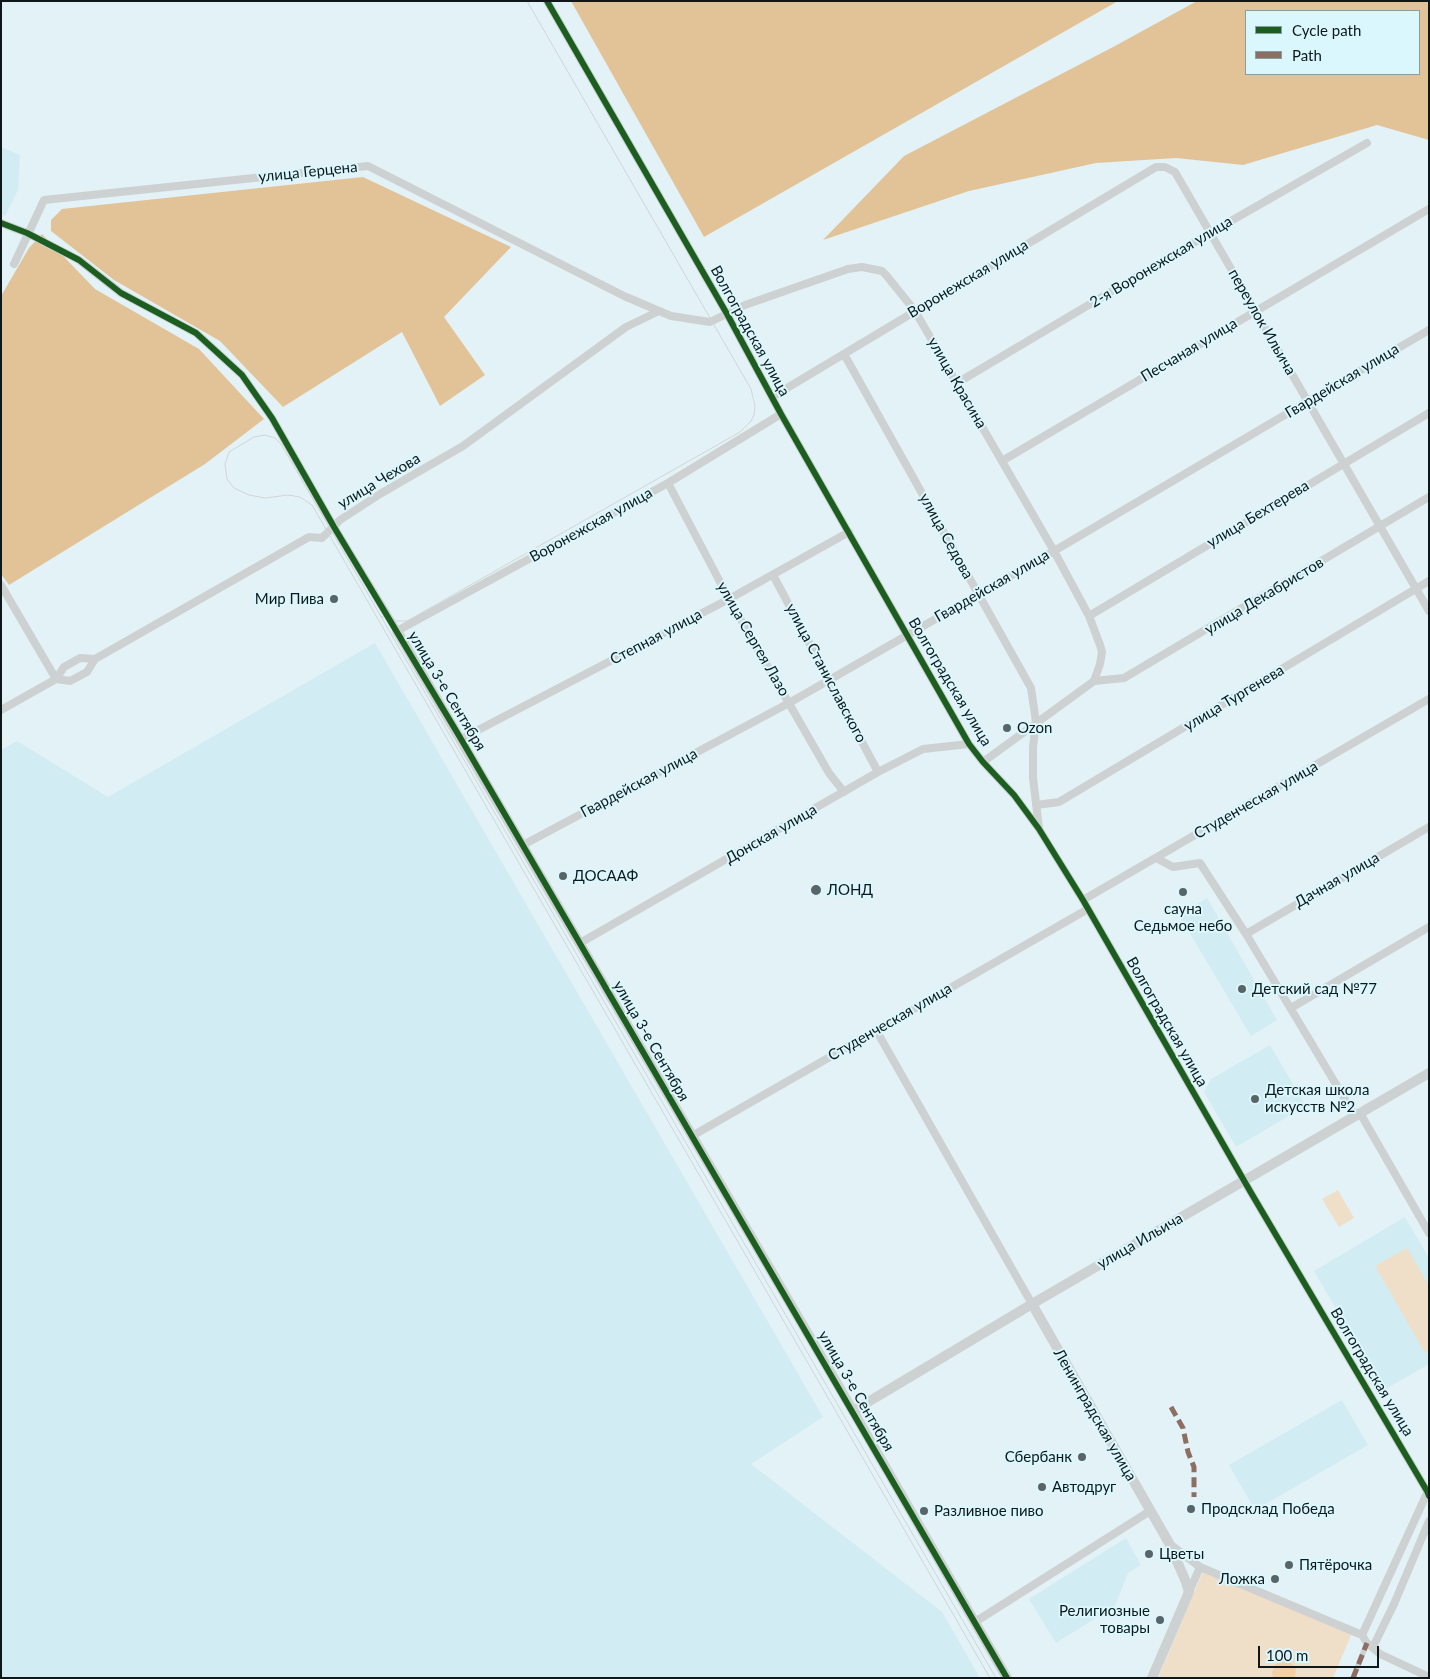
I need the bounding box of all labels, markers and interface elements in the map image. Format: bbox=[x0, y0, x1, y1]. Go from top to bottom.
legend bbox=[1245, 10, 1420, 75]
text: Cycle path bbox=[1292, 21, 1361, 39]
text: Path bbox=[1292, 46, 1322, 64]
street label: улица Герцена bbox=[258, 158, 358, 186]
street label: 2-я Воронежская улица bbox=[1087, 212, 1235, 312]
street label: Воронежская улица bbox=[904, 236, 1032, 322]
street label: Волгоградская улица bbox=[707, 262, 793, 400]
street label: переулок Ильича bbox=[1224, 266, 1300, 378]
street label: Песчаная улица bbox=[1138, 314, 1240, 386]
street label: улица Красина bbox=[924, 334, 990, 432]
street label: Гвардейская улица bbox=[1282, 340, 1402, 422]
street label: улица Чехова bbox=[335, 449, 423, 513]
street label: улица Бехтерева bbox=[1204, 476, 1312, 552]
street label: Воронежская улица bbox=[527, 484, 655, 566]
street label: улица Седова bbox=[915, 490, 977, 582]
street label: Гвардейская улица bbox=[931, 546, 1053, 626]
street label: улица Декабристов bbox=[1201, 553, 1327, 639]
street label: улица Сергея Лазо bbox=[713, 578, 793, 700]
place label: Мир Пива bbox=[255, 590, 324, 608]
marker: Мир Пива bbox=[328, 593, 340, 605]
street label: улица Станиславского bbox=[782, 600, 870, 746]
street label: Степная улица bbox=[607, 605, 705, 669]
street label: Волгоградская улица bbox=[904, 614, 996, 750]
street label: улица 3-е Сентября bbox=[404, 628, 490, 754]
street label: улица Тургенева bbox=[1181, 661, 1287, 735]
place label: Ozon bbox=[1017, 719, 1052, 737]
marker: Ozon bbox=[1001, 722, 1013, 734]
street label: Гвардейская улица bbox=[578, 745, 700, 821]
street label: Студенческая улица bbox=[1191, 757, 1321, 843]
street label: Донская улица bbox=[722, 800, 820, 868]
street label: Дачная улица bbox=[1291, 848, 1383, 912]
place label: ДОСААФ bbox=[573, 867, 638, 885]
marker: ДОСААФ bbox=[557, 870, 569, 882]
place label: ЛОНД bbox=[827, 881, 873, 899]
marker: ЛОНД bbox=[809, 883, 823, 897]
marker: сауна Седьмое небо bbox=[1177, 886, 1189, 898]
place label: сауна Седьмое небо bbox=[1134, 900, 1232, 935]
street label: Волгоградская улица bbox=[1123, 954, 1211, 1090]
street label: улица 3-е Сентября bbox=[609, 978, 693, 1104]
street label: Студенческая улица bbox=[825, 979, 955, 1065]
place label: Детский сад №77 bbox=[1252, 980, 1377, 998]
marker: Детский сад №77 bbox=[1236, 983, 1248, 995]
place label: Детская школа искусств №2 bbox=[1265, 1081, 1369, 1116]
marker: Детская школа искусств №2 bbox=[1249, 1093, 1261, 1105]
street label: улица Ильича bbox=[1094, 1209, 1186, 1273]
street label: Волгоградская улица bbox=[1326, 1304, 1418, 1440]
street label: улица 3-е Сентября bbox=[814, 1328, 898, 1454]
street label: Ленинградская улица bbox=[1050, 1346, 1140, 1484]
place label: Сбербанк bbox=[1005, 1448, 1072, 1466]
marker: Сбербанк bbox=[1076, 1451, 1088, 1463]
place label: Автодруг bbox=[1052, 1478, 1116, 1496]
marker: Автодруг bbox=[1036, 1481, 1048, 1493]
place label: Продсклад Победа bbox=[1201, 1500, 1335, 1518]
place label: Разливное пиво bbox=[934, 1502, 1044, 1520]
marker: Продсклад Победа bbox=[1185, 1503, 1197, 1515]
marker: Разливное пиво bbox=[918, 1505, 930, 1517]
place label: Цветы bbox=[1159, 1545, 1204, 1563]
marker: Цветы bbox=[1143, 1548, 1155, 1560]
place label: Пятёрочка bbox=[1299, 1556, 1372, 1574]
marker: Пятёрочка bbox=[1283, 1559, 1295, 1571]
place label: Ложка bbox=[1219, 1570, 1265, 1588]
marker: Ложка bbox=[1269, 1573, 1281, 1585]
place label: Религиозные товары bbox=[1059, 1602, 1150, 1637]
marker: Религиозные товары bbox=[1154, 1614, 1166, 1626]
scale bar bbox=[1260, 1636, 1381, 1668]
text: 100 m bbox=[1266, 1646, 1308, 1664]

